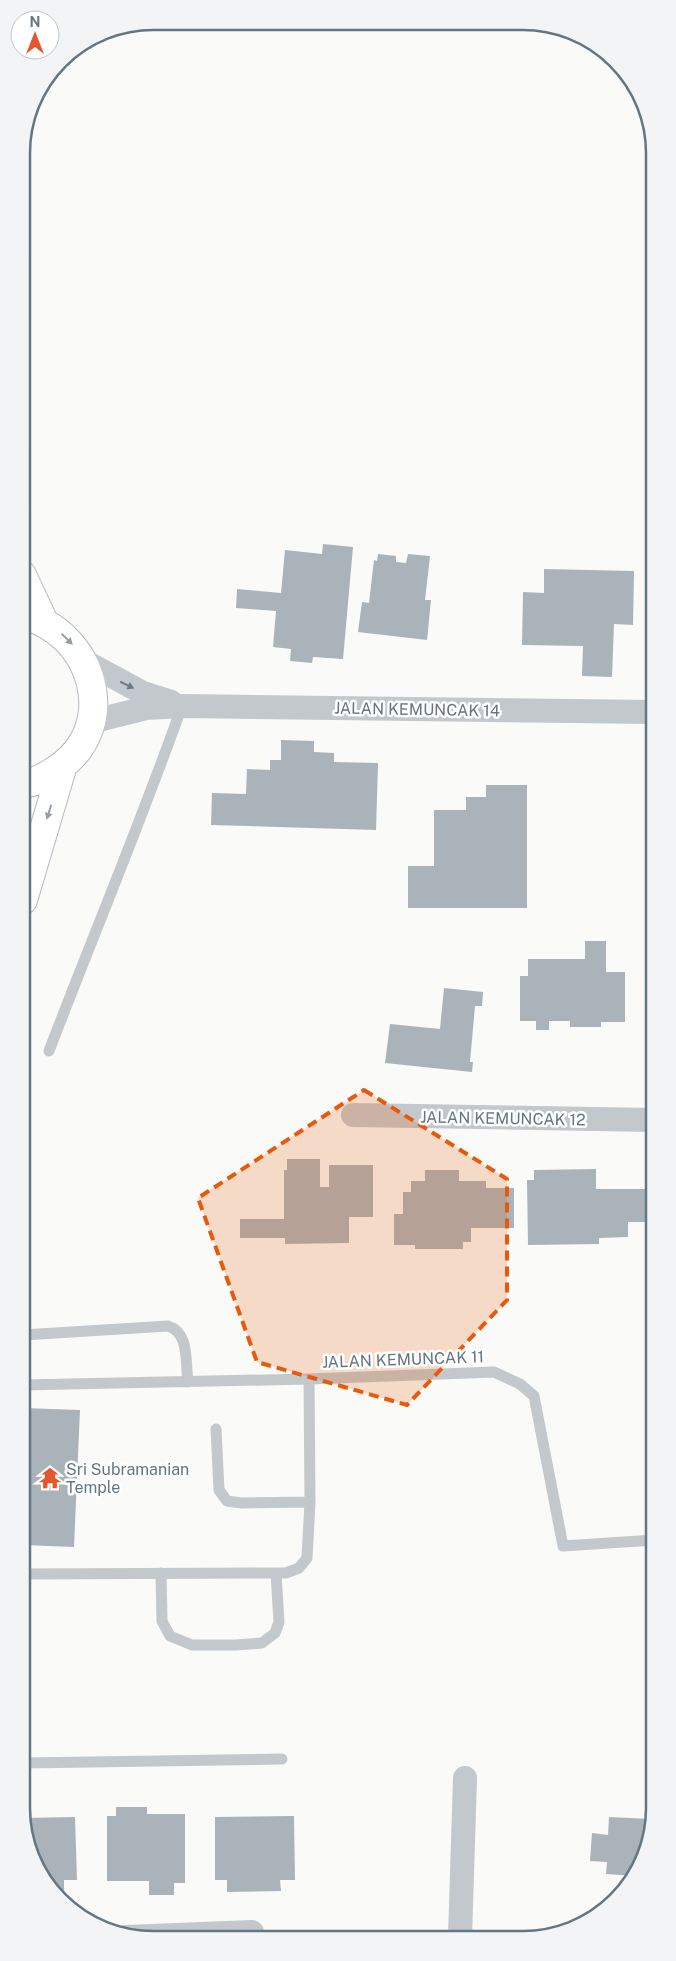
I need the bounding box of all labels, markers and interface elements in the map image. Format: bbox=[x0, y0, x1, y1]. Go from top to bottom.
north arrow bbox=[10, 10, 60, 60]
text: N bbox=[30, 14, 40, 30]
one-way arrow bbox=[61, 633, 73, 645]
one-way arrow bbox=[120, 681, 134, 689]
street label: JALAN KEMUNCAK 14 bbox=[334, 699, 500, 720]
one-way arrow bbox=[45, 805, 53, 820]
street label: JALAN KEMUNCAK 12 bbox=[420, 1108, 586, 1129]
street label: JALAN KEMUNCAK 11 bbox=[322, 1347, 484, 1372]
place label: Sri Subramanian Temple bbox=[66, 1460, 189, 1497]
temple icon: Sri Subramanian Temple bbox=[37, 1465, 63, 1491]

